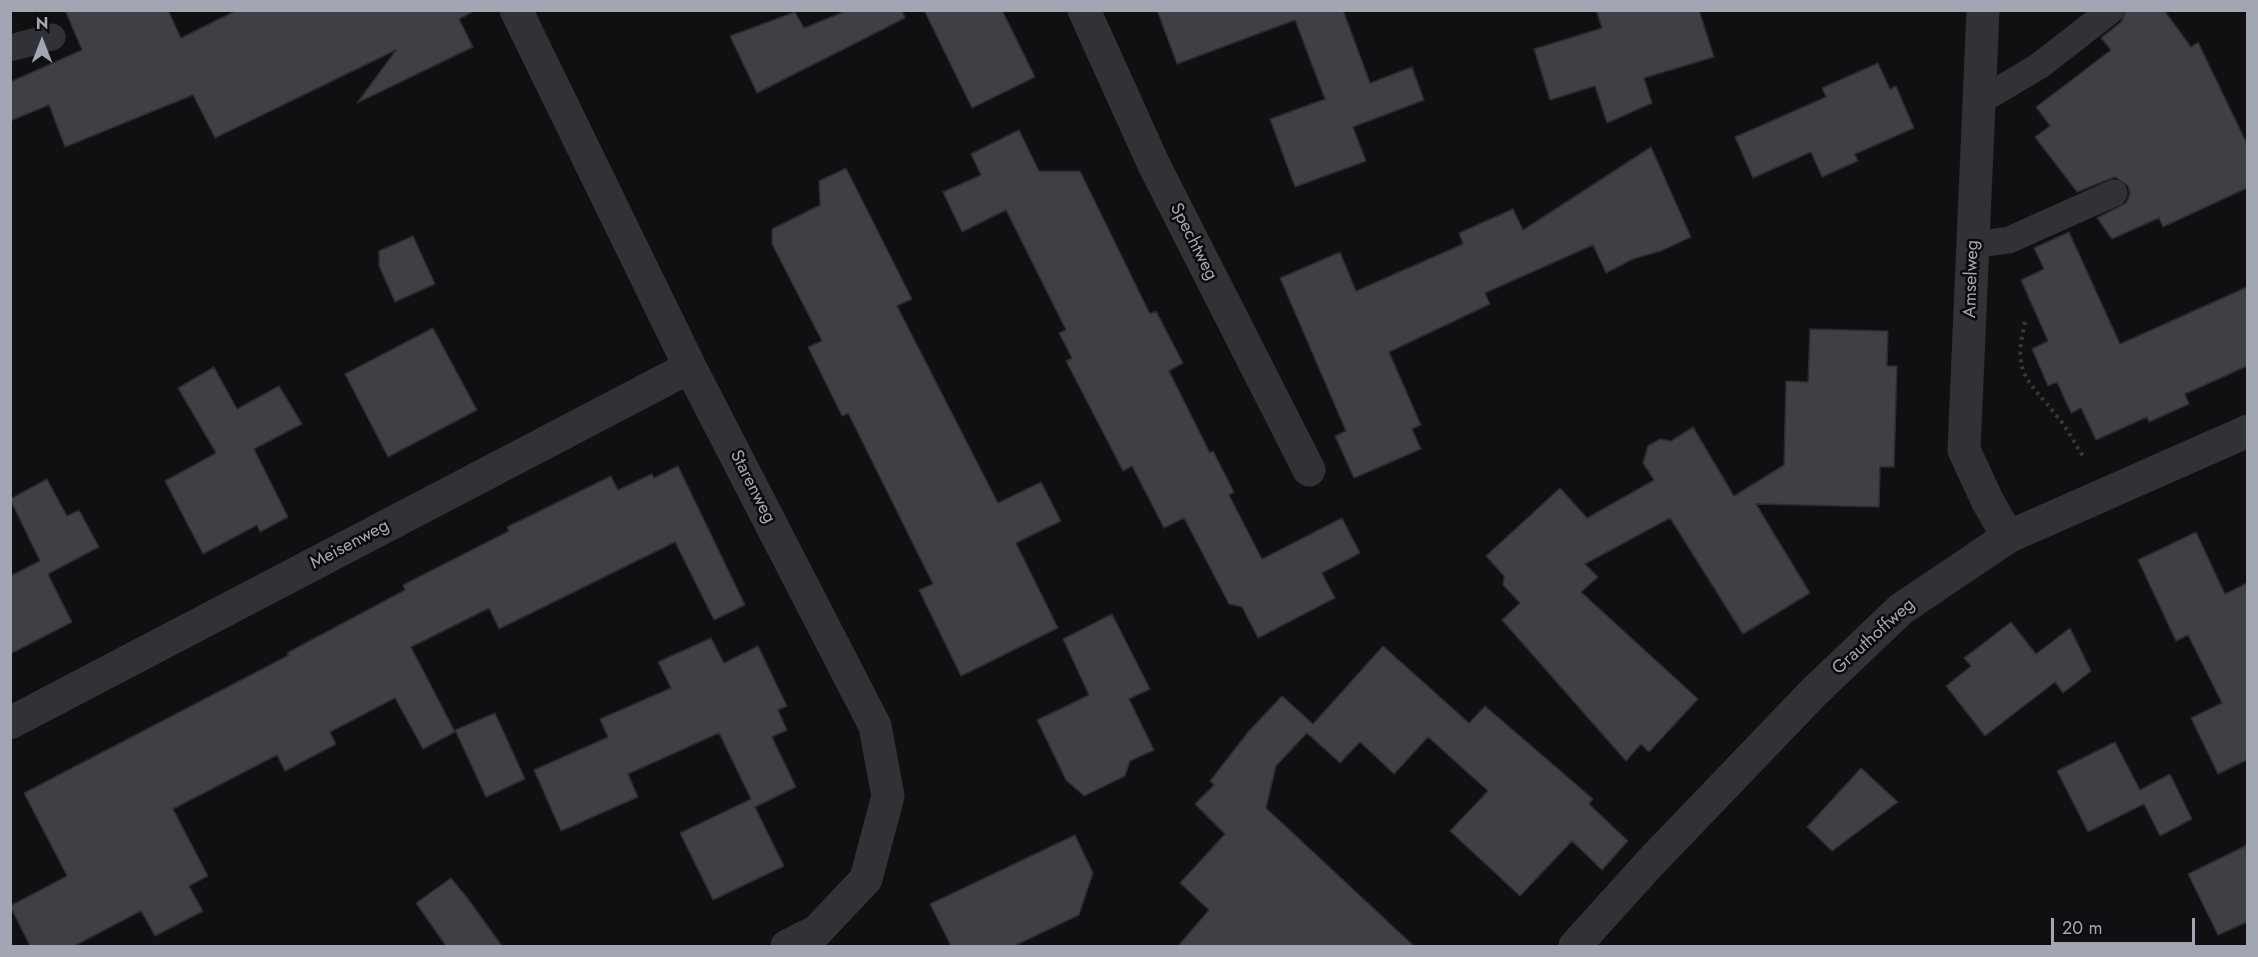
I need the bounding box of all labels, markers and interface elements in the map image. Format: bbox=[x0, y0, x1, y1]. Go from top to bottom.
north arrow bbox=[12, 12, 72, 72]
text: N bbox=[36, 12, 48, 35]
street label: Spechtweg bbox=[1164, 200, 1222, 284]
street label: Amselweg bbox=[1960, 240, 1984, 318]
street label: Starenweg bbox=[724, 447, 780, 527]
street label: Meisenweg bbox=[307, 515, 393, 575]
street label: Grauthoffweg bbox=[1828, 594, 1920, 680]
scale bar bbox=[2054, 906, 2198, 944]
text: 20 m bbox=[2062, 915, 2102, 941]

